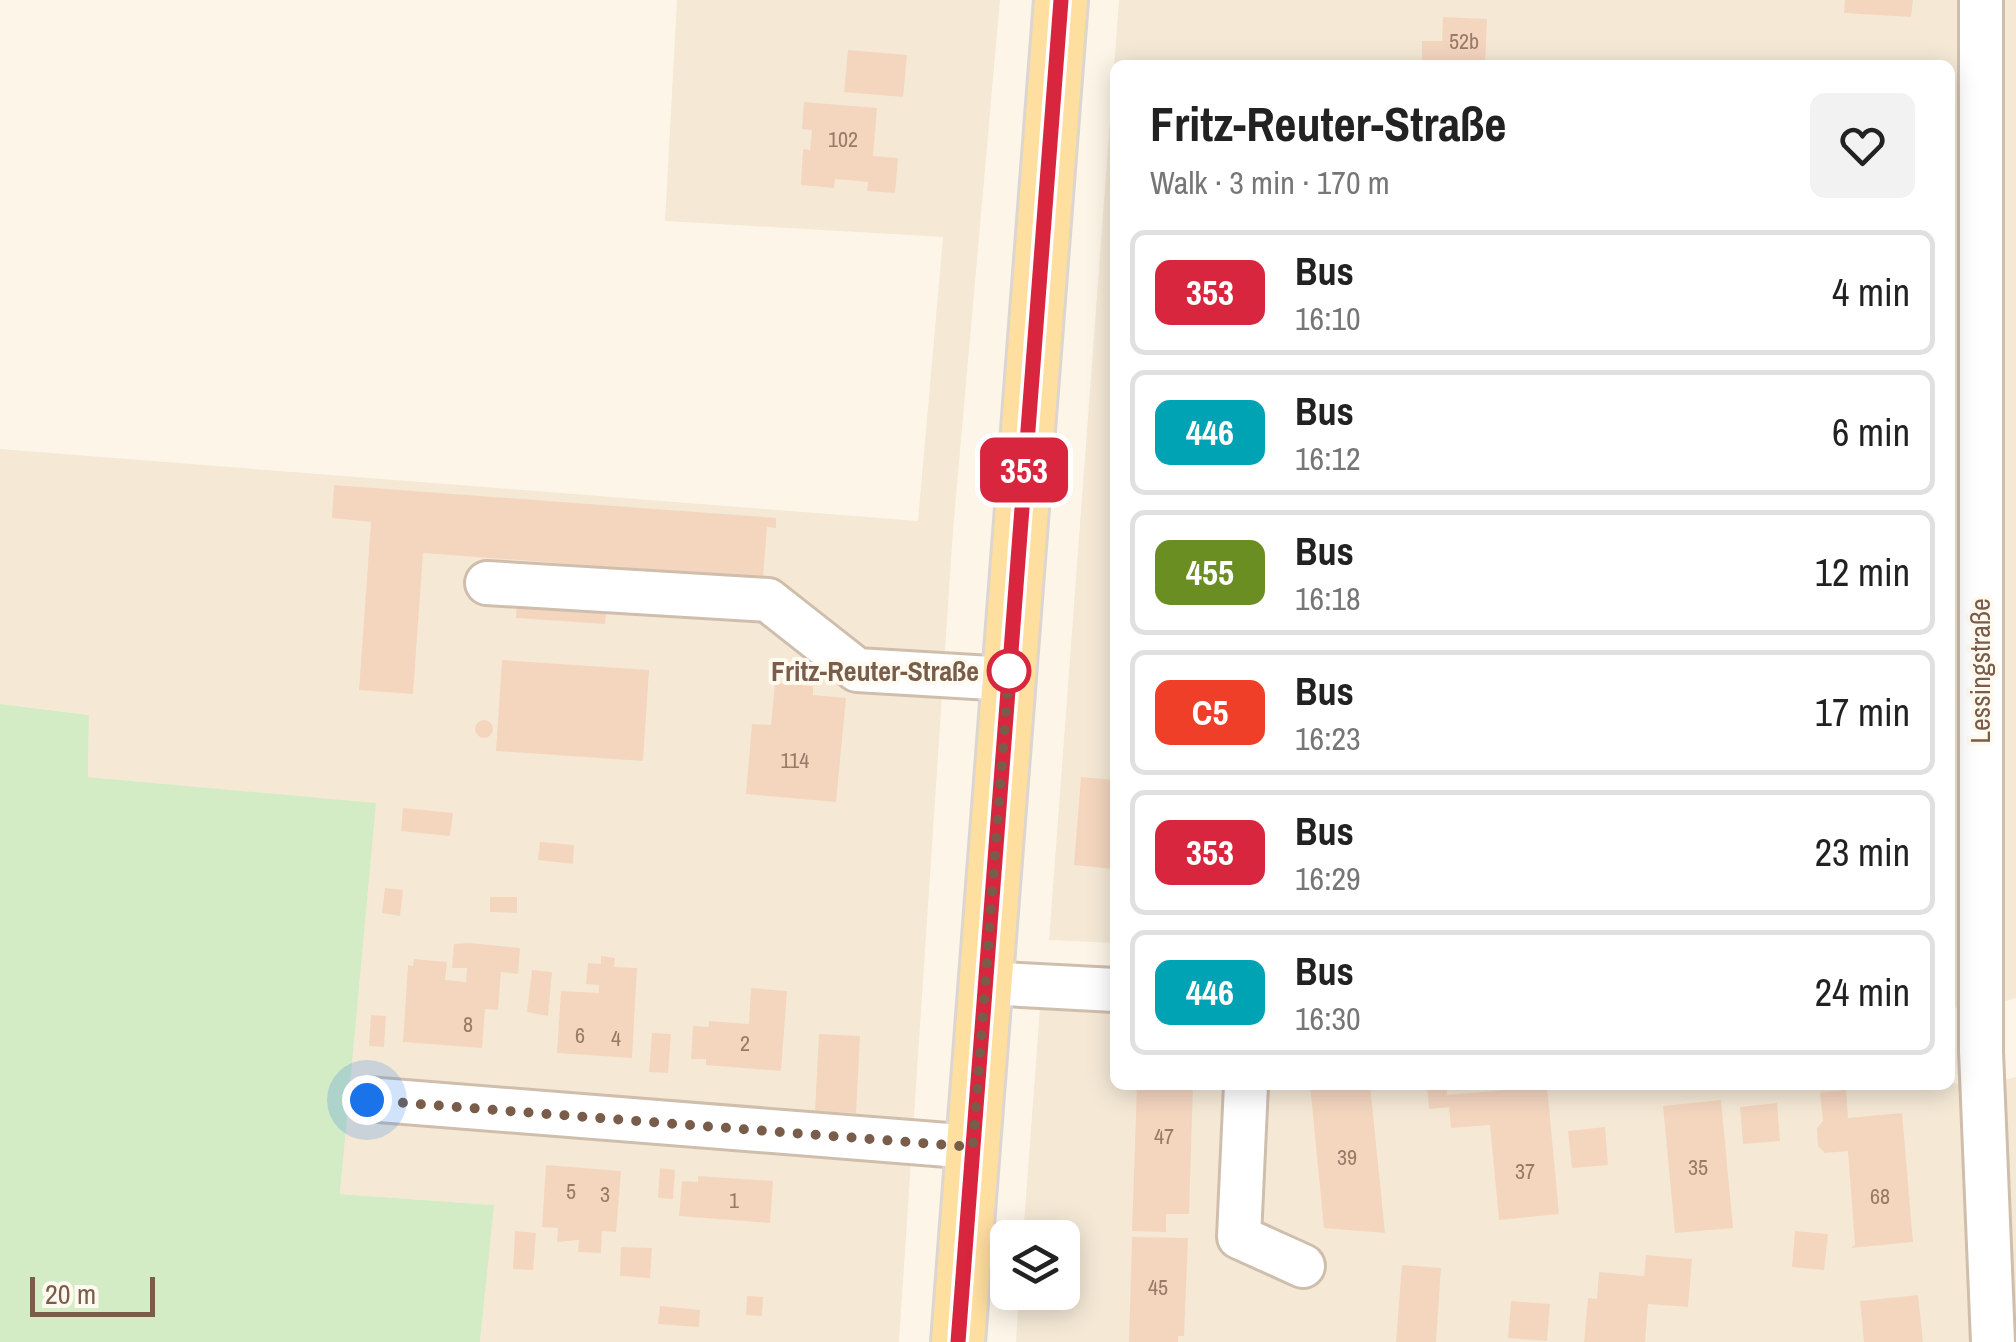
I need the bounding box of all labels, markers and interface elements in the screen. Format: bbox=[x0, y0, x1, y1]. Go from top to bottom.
house number: 52b bbox=[1449, 26, 1479, 56]
text: Fritz-Reuter-Straße bbox=[1150, 91, 1506, 156]
button: heart bbox=[1810, 93, 1915, 198]
house number: 102 bbox=[828, 124, 858, 154]
text: Walk · 3 min · 170 m bbox=[1150, 161, 1390, 204]
text: Bus bbox=[1295, 246, 1354, 297]
text: 4 min bbox=[1832, 267, 1910, 318]
text: 353 bbox=[1186, 269, 1234, 316]
text: 16:10 bbox=[1295, 297, 1361, 340]
text: Bus bbox=[1295, 386, 1354, 437]
text: 6 min bbox=[1832, 407, 1910, 458]
text: 446 bbox=[1186, 409, 1234, 456]
text: 16:12 bbox=[1295, 437, 1361, 480]
line badge: 353 bbox=[966, 438, 1082, 502]
text: 353 bbox=[1000, 447, 1048, 494]
text: Bus bbox=[1295, 526, 1354, 577]
text: 12 min bbox=[1815, 547, 1910, 598]
text: 455 bbox=[1186, 549, 1234, 596]
text: 16:18 bbox=[1295, 577, 1361, 620]
street label: Lessingstraße bbox=[1961, 598, 1999, 744]
marker: Fritz-Reuter-Straße bbox=[988, 650, 1030, 692]
place label: Fritz-Reuter-Straße bbox=[771, 652, 979, 690]
text: Bus bbox=[1295, 666, 1354, 717]
text: 17 min bbox=[1815, 687, 1910, 738]
text: C5 bbox=[1192, 689, 1228, 736]
text: 16:23 bbox=[1295, 717, 1361, 760]
house number: 114 bbox=[781, 745, 809, 775]
text: Bus bbox=[1295, 806, 1354, 857]
text: 23 min bbox=[1815, 827, 1910, 878]
text: 353 bbox=[1186, 829, 1234, 876]
text: 16:29 bbox=[1295, 857, 1361, 900]
text: Bus bbox=[1295, 946, 1354, 997]
text: 24 min bbox=[1815, 967, 1910, 1018]
text: 446 bbox=[1186, 969, 1234, 1016]
text: 16:30 bbox=[1295, 997, 1361, 1040]
house number: 8 bbox=[463, 1009, 473, 1039]
house number: 6 bbox=[575, 1020, 585, 1050]
house number: 4 bbox=[611, 1023, 621, 1053]
house number: 2 bbox=[740, 1028, 750, 1058]
your location bbox=[342, 1075, 392, 1125]
house number: 47 bbox=[1154, 1121, 1174, 1151]
house number: 39 bbox=[1337, 1142, 1357, 1172]
house number: 35 bbox=[1688, 1152, 1708, 1182]
house number: 37 bbox=[1515, 1156, 1535, 1186]
house number: 5 bbox=[566, 1176, 576, 1206]
house number: 3 bbox=[600, 1179, 610, 1209]
house number: 68 bbox=[1870, 1181, 1890, 1211]
house number: 1 bbox=[729, 1185, 739, 1215]
map controls bbox=[990, 1220, 1080, 1310]
button: layers bbox=[990, 1220, 1080, 1310]
scale bar bbox=[30, 1272, 155, 1316]
house number: 45 bbox=[1148, 1272, 1168, 1302]
text: 20 m bbox=[45, 1275, 96, 1313]

